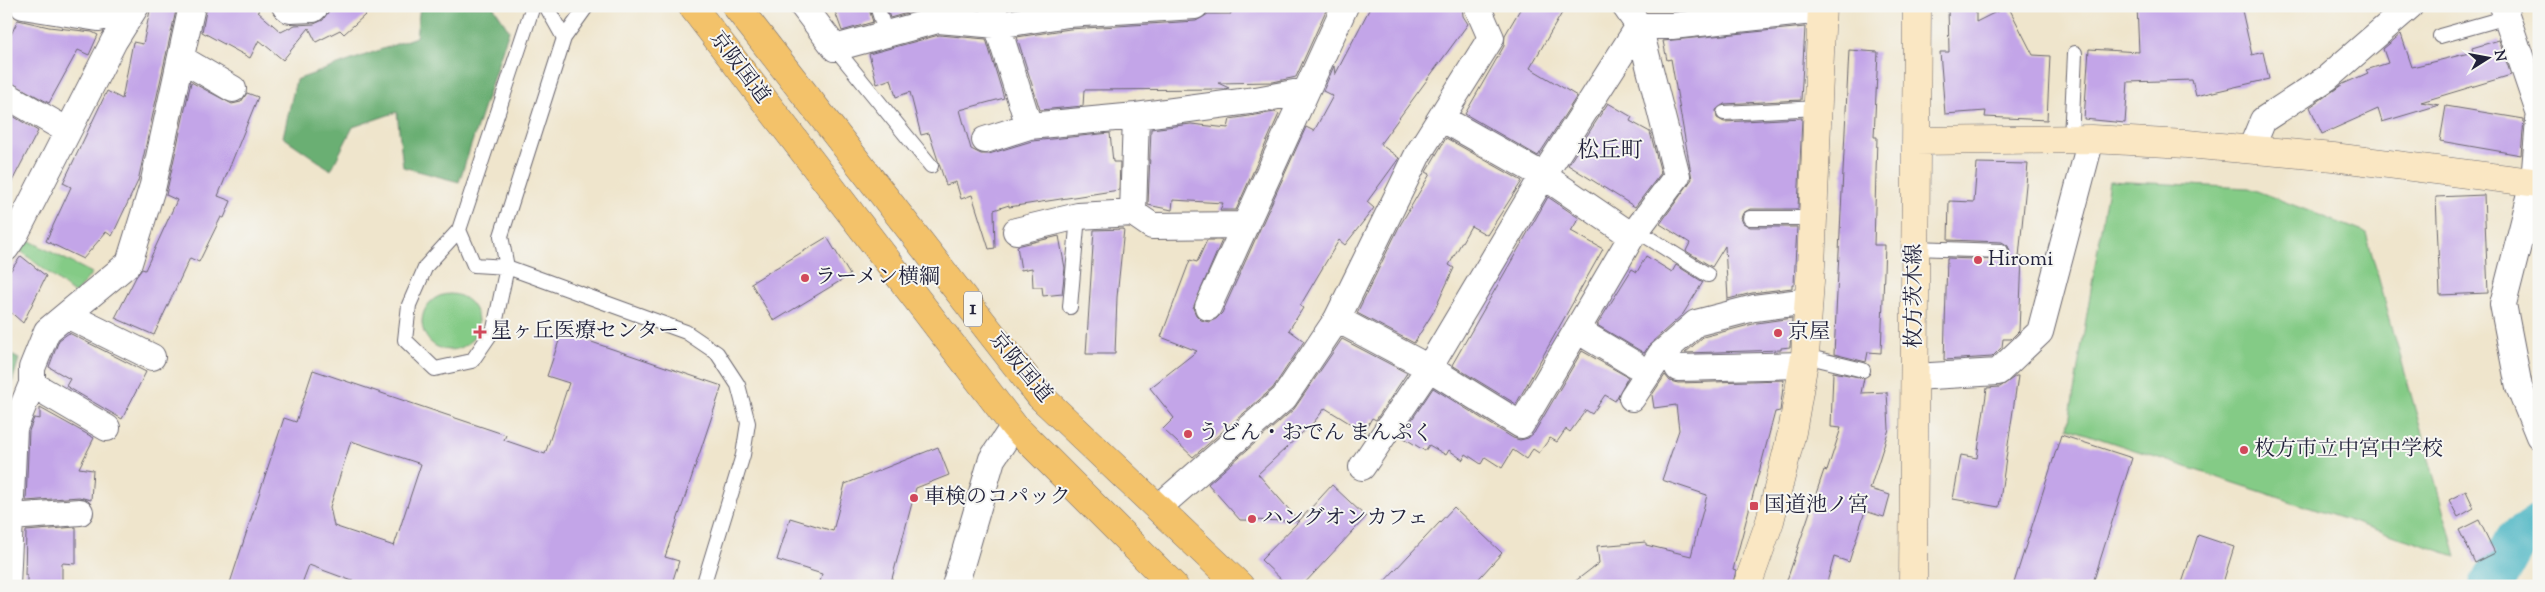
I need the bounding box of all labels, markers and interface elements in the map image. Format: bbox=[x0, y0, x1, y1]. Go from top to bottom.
street label: 京阪国道 bbox=[702, 25, 776, 111]
north arrow bbox=[2462, 32, 2512, 82]
text: N bbox=[2488, 49, 2510, 63]
district label: 松丘町 bbox=[1577, 136, 1643, 168]
street label: 枚方茨木線 bbox=[1900, 244, 1930, 349]
place label: Hiromi bbox=[1988, 245, 2053, 275]
marker: Hiromi bbox=[1972, 254, 1984, 266]
place label: ラーメン横綱 bbox=[815, 263, 940, 293]
marker: ラーメン横綱 bbox=[799, 272, 811, 284]
road number: 1 bbox=[964, 292, 982, 326]
place label: 星ヶ丘医療センター bbox=[491, 317, 679, 347]
place label: 京屋 bbox=[1788, 318, 1830, 348]
marker: 星ヶ丘医療センター bbox=[473, 325, 487, 339]
street label: 京阪国道 bbox=[982, 326, 1058, 410]
marker: 京屋 bbox=[1772, 327, 1784, 339]
place label: うどん・おでん まんぷく bbox=[1198, 419, 1433, 449]
marker: うどん・おでん まんぷく bbox=[1182, 428, 1194, 440]
place label: 枚方市立中宮中学校 bbox=[2254, 435, 2443, 465]
marker: 枚方市立中宮中学校 bbox=[2238, 444, 2250, 456]
place label: 車検のコパック bbox=[924, 483, 1071, 513]
place label: 国道池ノ宮 bbox=[1764, 491, 1869, 521]
marker: 車検のコパック bbox=[908, 492, 920, 504]
marker: 国道池ノ宮 bbox=[1748, 500, 1760, 512]
place label: ハングオンカフェ bbox=[1262, 504, 1429, 534]
marker: ハングオンカフェ bbox=[1246, 513, 1258, 525]

